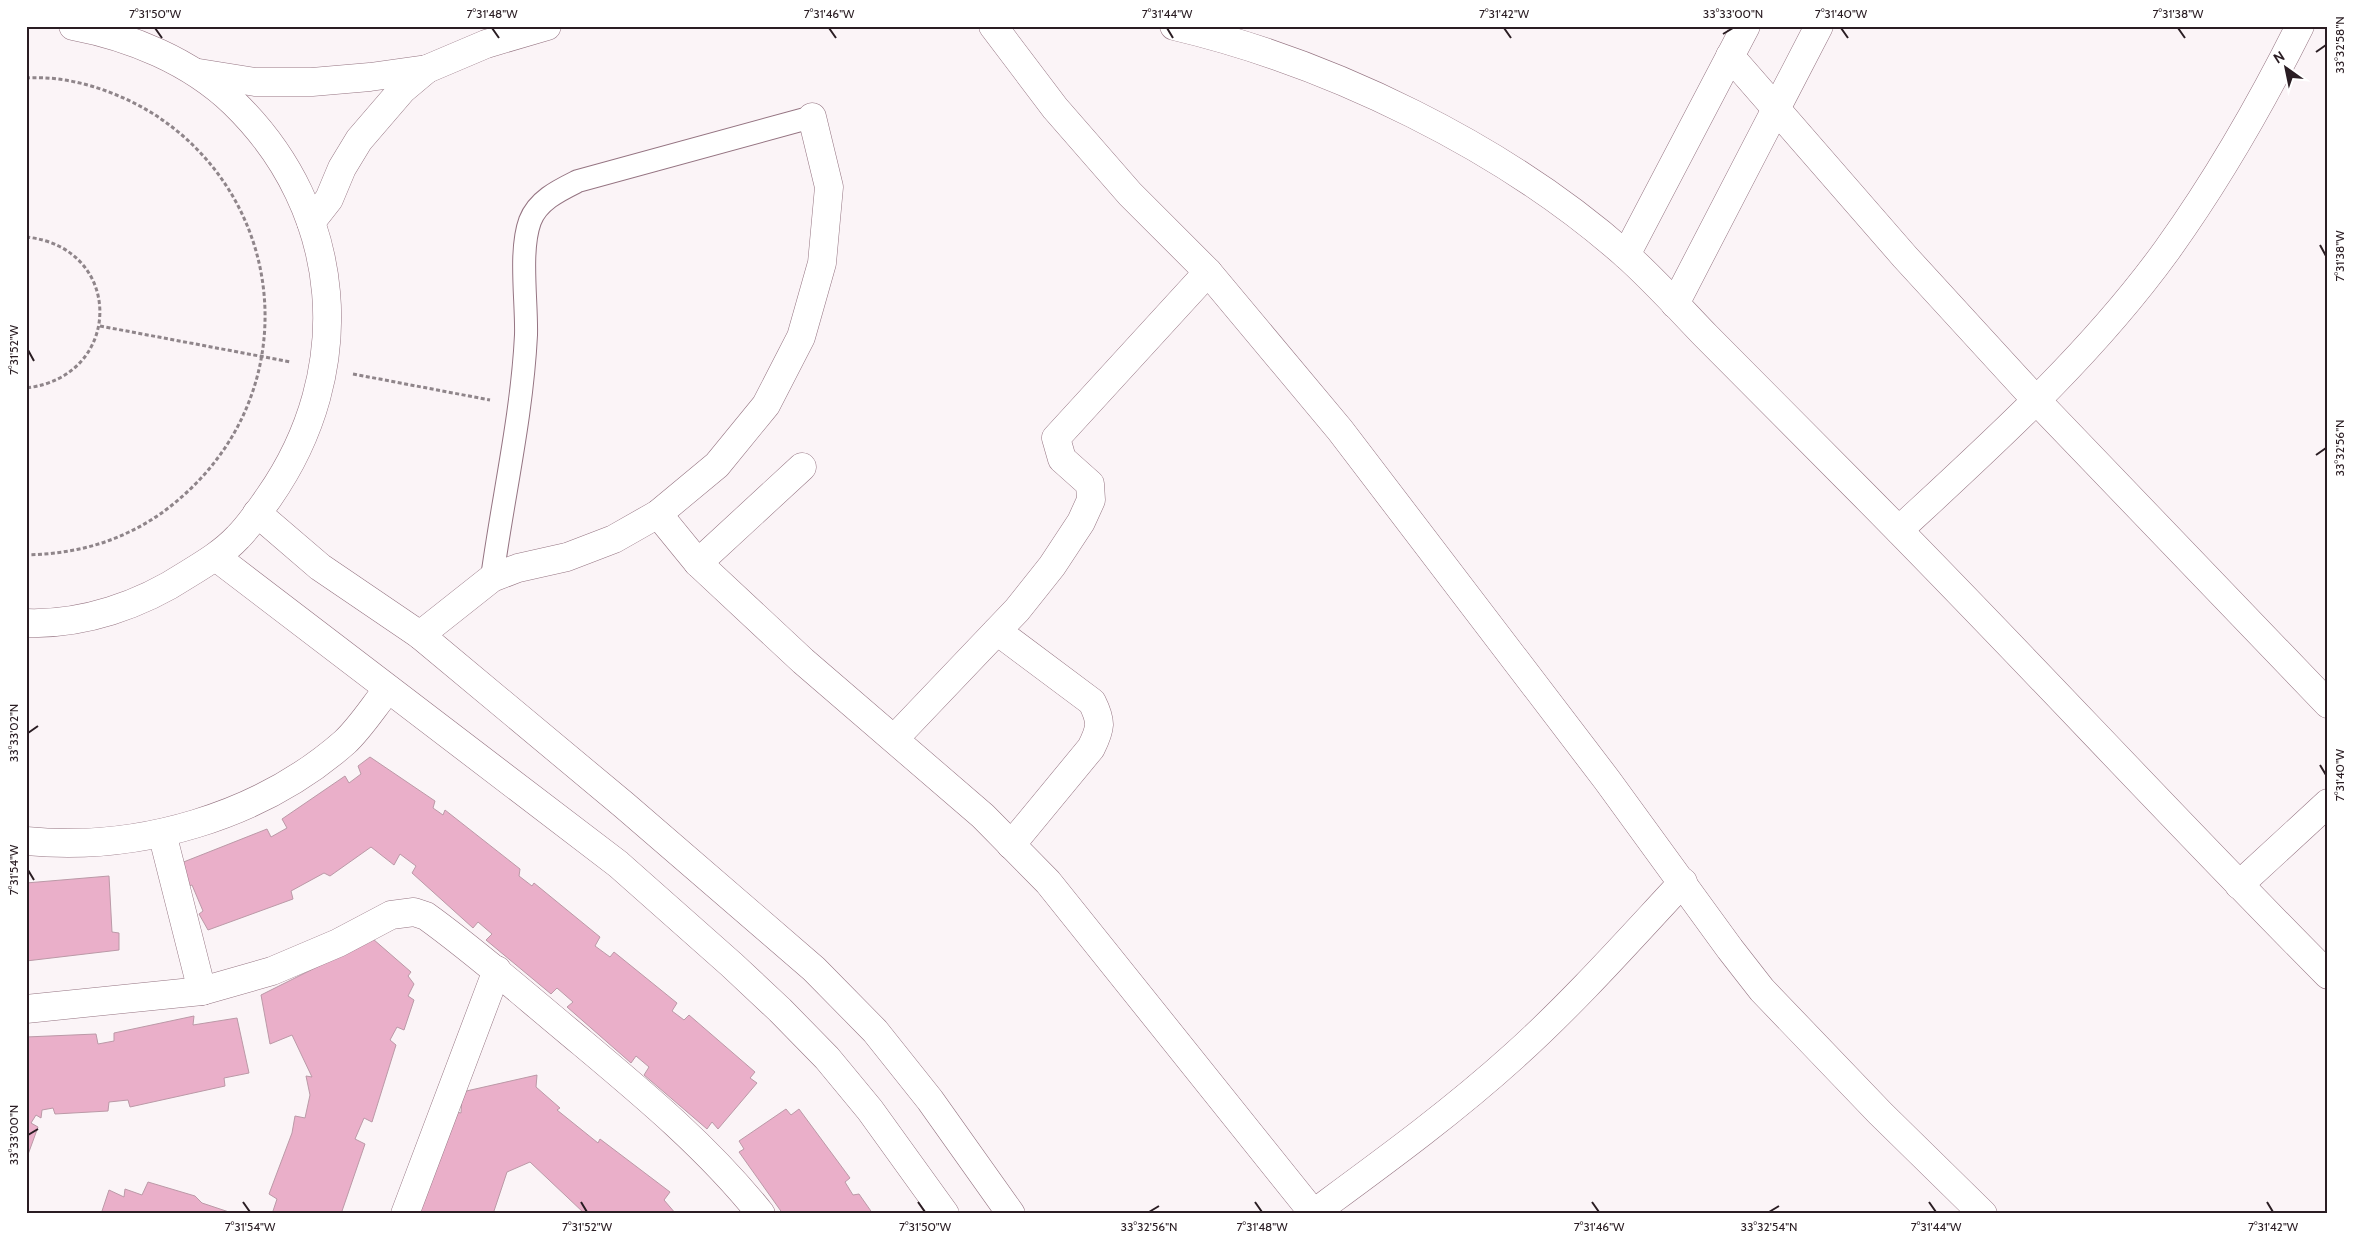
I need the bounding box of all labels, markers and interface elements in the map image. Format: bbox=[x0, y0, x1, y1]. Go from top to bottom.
text: 7°31'50"W bbox=[129, 6, 182, 21]
text: 7°31'48"W bbox=[466, 6, 518, 21]
text: 7°31'46"W bbox=[804, 6, 855, 21]
text: 7°31'44"W bbox=[1142, 6, 1193, 21]
text: 7°31'42"W bbox=[1479, 6, 1530, 21]
text: 33°33'00"N bbox=[1703, 6, 1763, 21]
text: 7°31'40"W bbox=[1815, 6, 1868, 21]
text: 7°31'38"W bbox=[2153, 6, 2204, 21]
text: 33°32'58"N bbox=[2332, 16, 2347, 74]
north arrow bbox=[2262, 42, 2312, 92]
text: N bbox=[2270, 47, 2288, 67]
text: 7°31'38"W bbox=[2332, 230, 2347, 281]
text: 7°31'52"W bbox=[6, 324, 21, 375]
text: 33°32'56"N bbox=[2332, 420, 2347, 476]
text: 33°33'02"N bbox=[6, 704, 21, 762]
text: 7°31'40"W bbox=[2332, 748, 2347, 801]
text: 7°31'54"W bbox=[6, 844, 21, 895]
text: 33°33'00"N bbox=[6, 1105, 21, 1165]
text: 7°31'54"W bbox=[225, 1219, 276, 1234]
text: 7°31'52"W bbox=[562, 1219, 613, 1234]
text: 7°31'50"W bbox=[899, 1219, 952, 1234]
text: 33°32'56"N bbox=[1121, 1219, 1177, 1234]
text: 7°31'48"W bbox=[1236, 1219, 1288, 1234]
text: 7°31'46"W bbox=[1574, 1219, 1625, 1234]
text: 33°32'54"N bbox=[1741, 1219, 1797, 1234]
text: 7°31'44"W bbox=[1911, 1219, 1962, 1234]
text: 7°31'42"W bbox=[2248, 1219, 2299, 1234]

